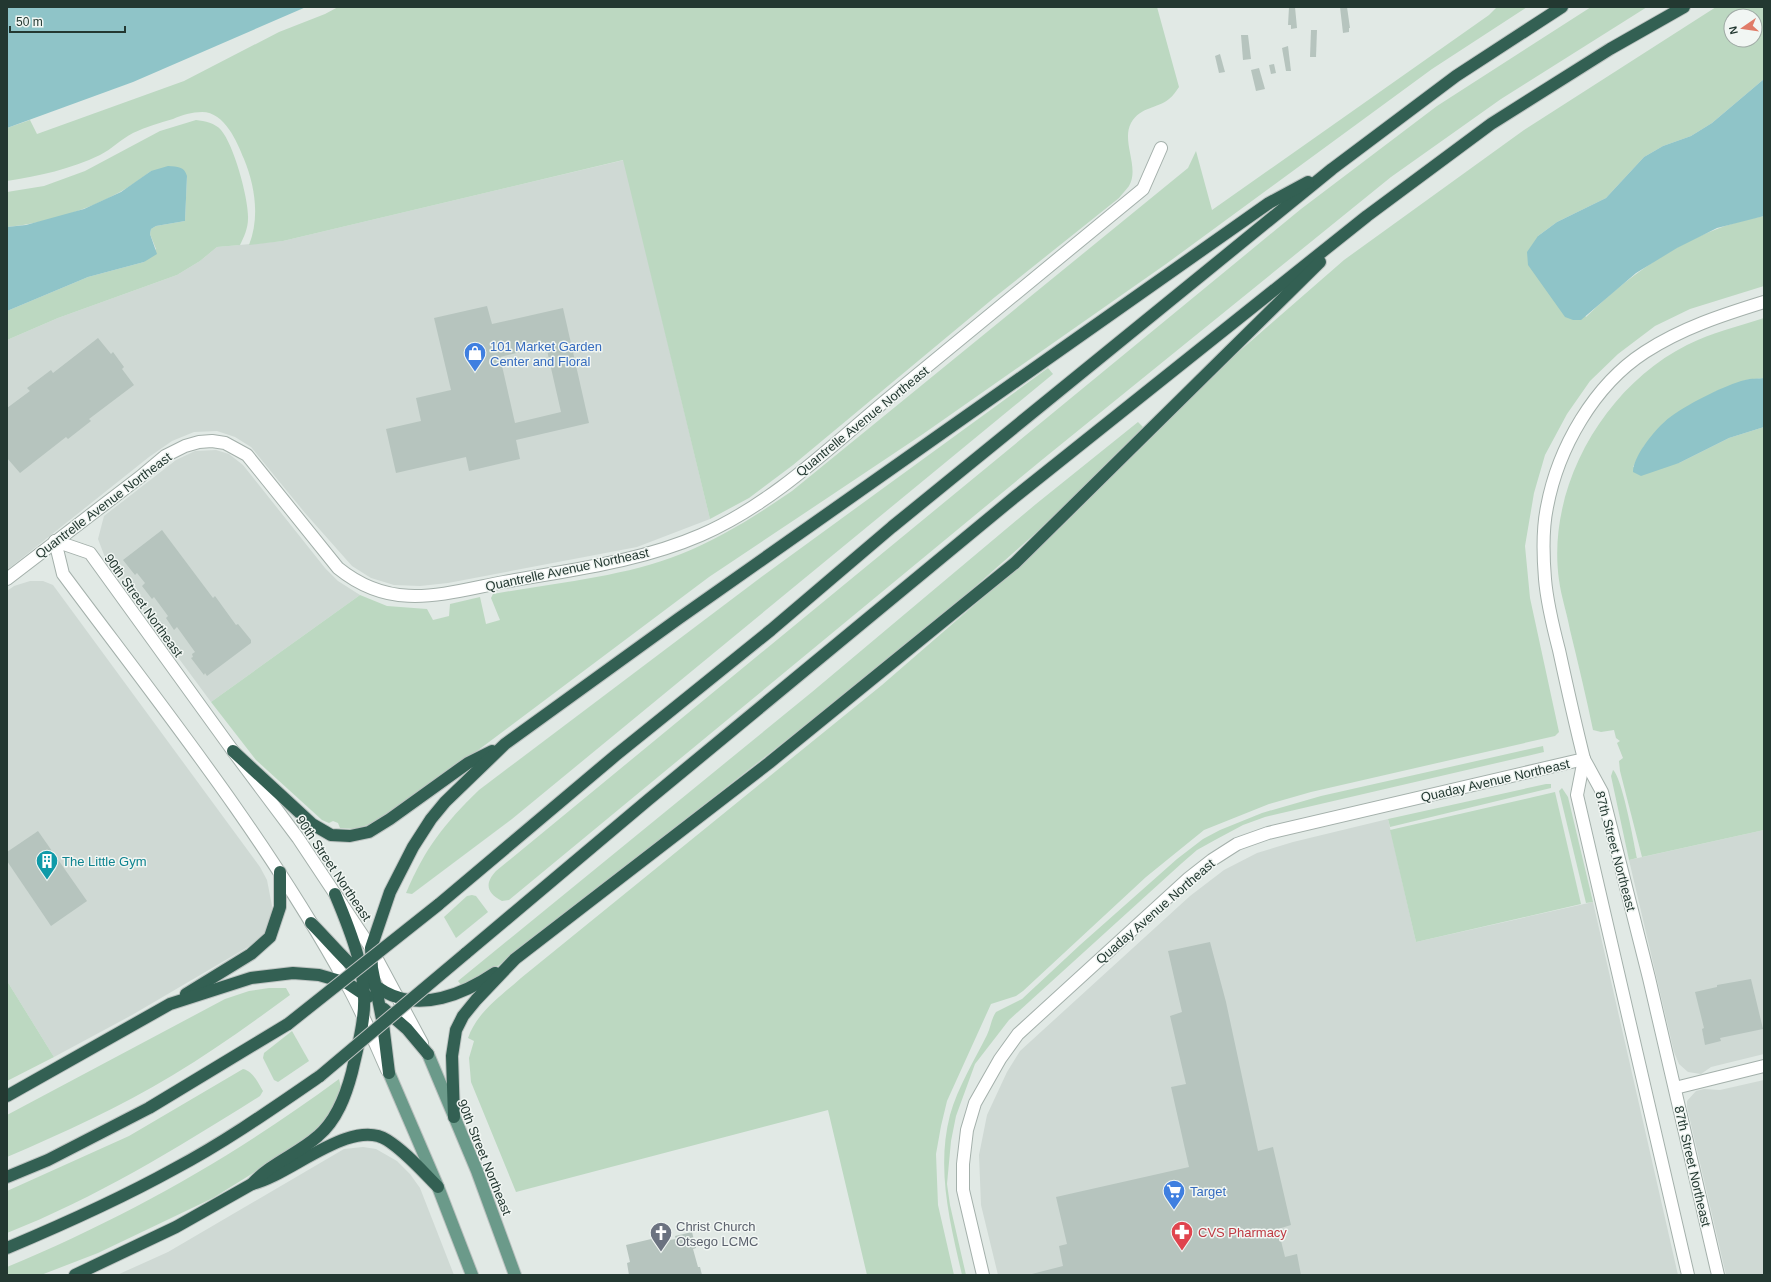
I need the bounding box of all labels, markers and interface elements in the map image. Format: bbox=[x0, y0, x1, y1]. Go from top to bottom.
scale bar bbox=[10, 8, 125, 34]
north arrow bbox=[1723, 8, 1763, 48]
text: 50 m bbox=[16, 15, 43, 29]
text: N bbox=[1727, 25, 1740, 35]
place label: 101 Market Garden Center and Floral bbox=[490, 339, 602, 369]
shop icon: 101 Market Garden Center and Floral bbox=[462, 340, 488, 373]
street label: Quantrelle Avenue Northeast bbox=[793, 363, 932, 480]
street label: Quantrelle Avenue Northeast bbox=[32, 449, 175, 562]
street label: Quantrelle Avenue Northeast bbox=[484, 545, 651, 594]
street label: 90th Street Northeast bbox=[101, 551, 186, 660]
street label: Quaday Avenue Northeast bbox=[1419, 756, 1571, 805]
street label: 87th Street Northeast bbox=[1592, 790, 1639, 913]
street label: 90th Street Northeast bbox=[293, 813, 375, 924]
building icon: The Little Gym bbox=[34, 848, 60, 881]
place label: The Little Gym bbox=[62, 854, 147, 869]
street label: Quaday Avenue Northeast bbox=[1093, 856, 1218, 967]
street label: 90th Street Northeast bbox=[454, 1097, 515, 1218]
street label: 87th Street Northeast bbox=[1671, 1104, 1714, 1228]
supermarket icon: Target bbox=[1161, 1178, 1187, 1211]
place label: Target bbox=[1190, 1184, 1227, 1199]
place label: Christ Church Otsego LCMC bbox=[676, 1219, 758, 1249]
pharmacy icon: CVS Pharmacy bbox=[1169, 1219, 1195, 1252]
church icon: Christ Church Otsego LCMC bbox=[648, 1220, 674, 1253]
place label: CVS Pharmacy bbox=[1198, 1225, 1287, 1240]

